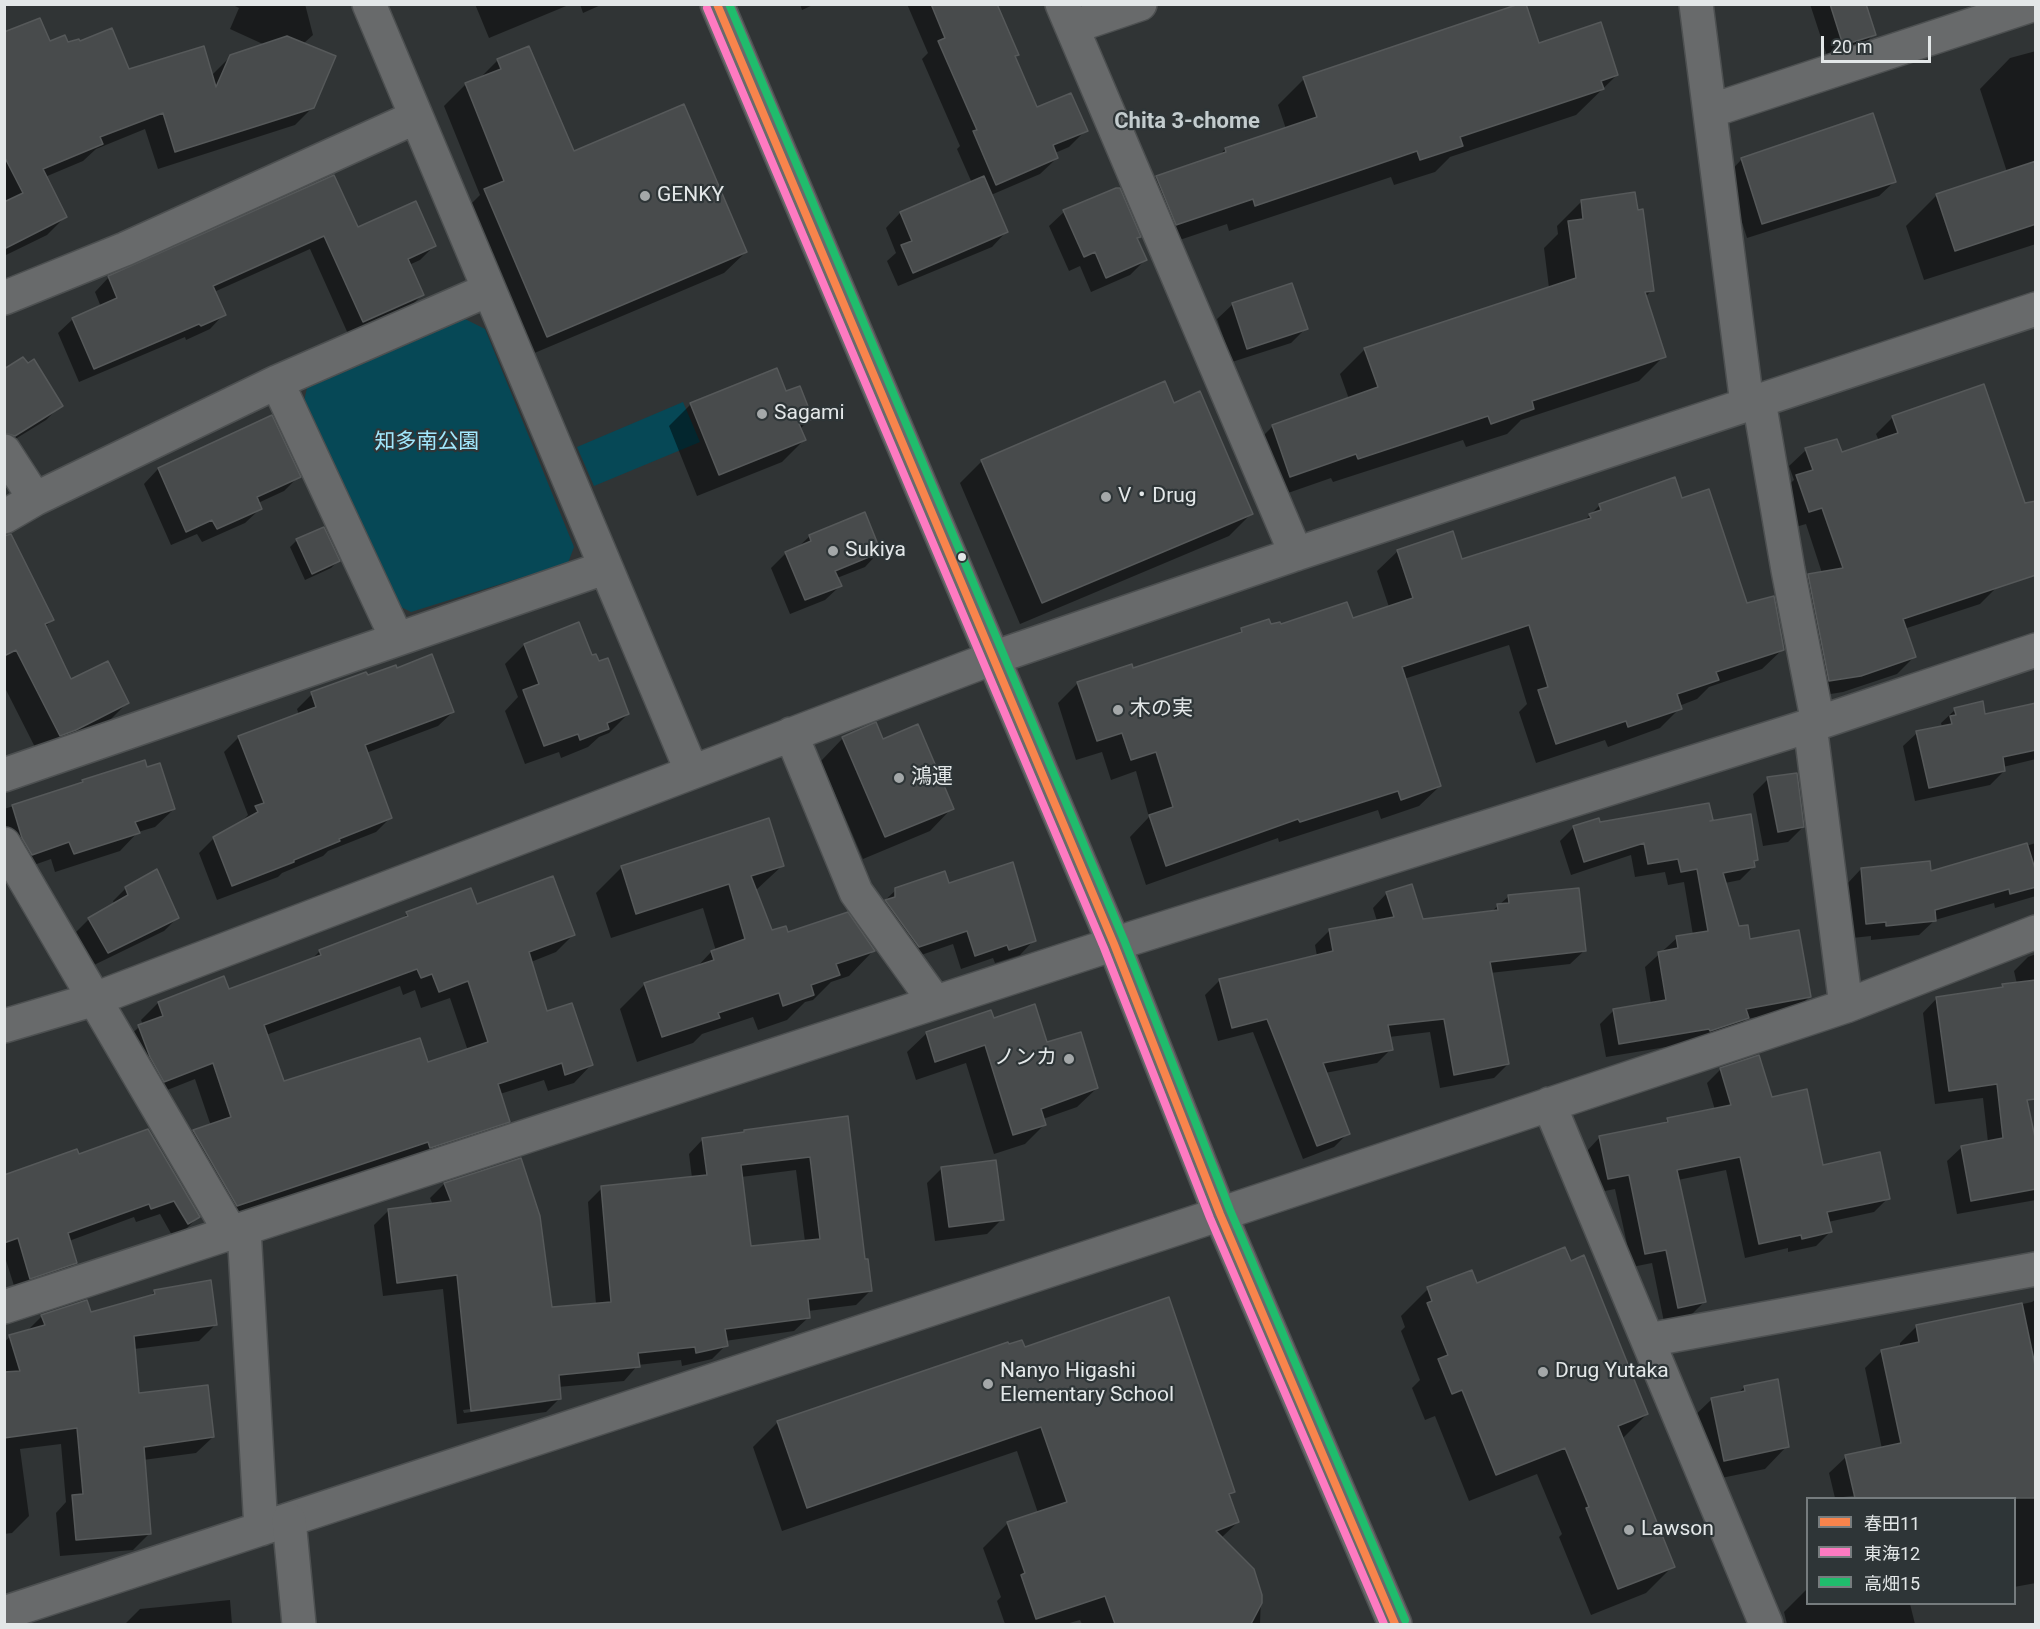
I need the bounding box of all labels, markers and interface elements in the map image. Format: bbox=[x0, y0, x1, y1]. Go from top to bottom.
scale bar bbox=[1824, 24, 1934, 62]
text: 20 m bbox=[1832, 36, 1872, 57]
district label: Chita 3-chome bbox=[1114, 109, 1260, 135]
place label: GENKY bbox=[657, 183, 724, 209]
marker: GENKY bbox=[638, 189, 652, 203]
place label: Sagami bbox=[774, 401, 845, 427]
marker: Sagami bbox=[755, 407, 769, 421]
park label: 知多南公園 bbox=[375, 430, 479, 456]
place label: V・Drug bbox=[1118, 484, 1197, 510]
marker: V・Drug bbox=[1099, 490, 1113, 504]
place label: Sukiya bbox=[845, 538, 906, 564]
marker: Sukiya bbox=[826, 544, 840, 558]
unlabelled marker bbox=[956, 551, 968, 563]
place label: 木の実 bbox=[1130, 697, 1193, 723]
marker: 木の実 bbox=[1111, 703, 1125, 717]
place label: 鴻運 bbox=[911, 765, 953, 791]
marker: 鴻運 bbox=[892, 771, 906, 785]
place label: ノンカ bbox=[994, 1046, 1057, 1072]
marker: ノンカ bbox=[1062, 1052, 1076, 1066]
place label: Nanyo Higashi Elementary School bbox=[1000, 1359, 1174, 1409]
place label: Drug Yutaka bbox=[1555, 1359, 1669, 1385]
marker: Drug Yutaka bbox=[1536, 1365, 1550, 1379]
marker: Nanyo Higashi Elementary School bbox=[981, 1377, 995, 1391]
legend bbox=[1806, 1497, 2016, 1605]
text: 春田11 bbox=[1864, 1513, 1920, 1534]
place label: Lawson bbox=[1641, 1517, 1714, 1543]
marker: Lawson bbox=[1622, 1523, 1636, 1537]
text: 東海12 bbox=[1864, 1543, 1920, 1564]
text: 高畑15 bbox=[1864, 1573, 1920, 1594]

